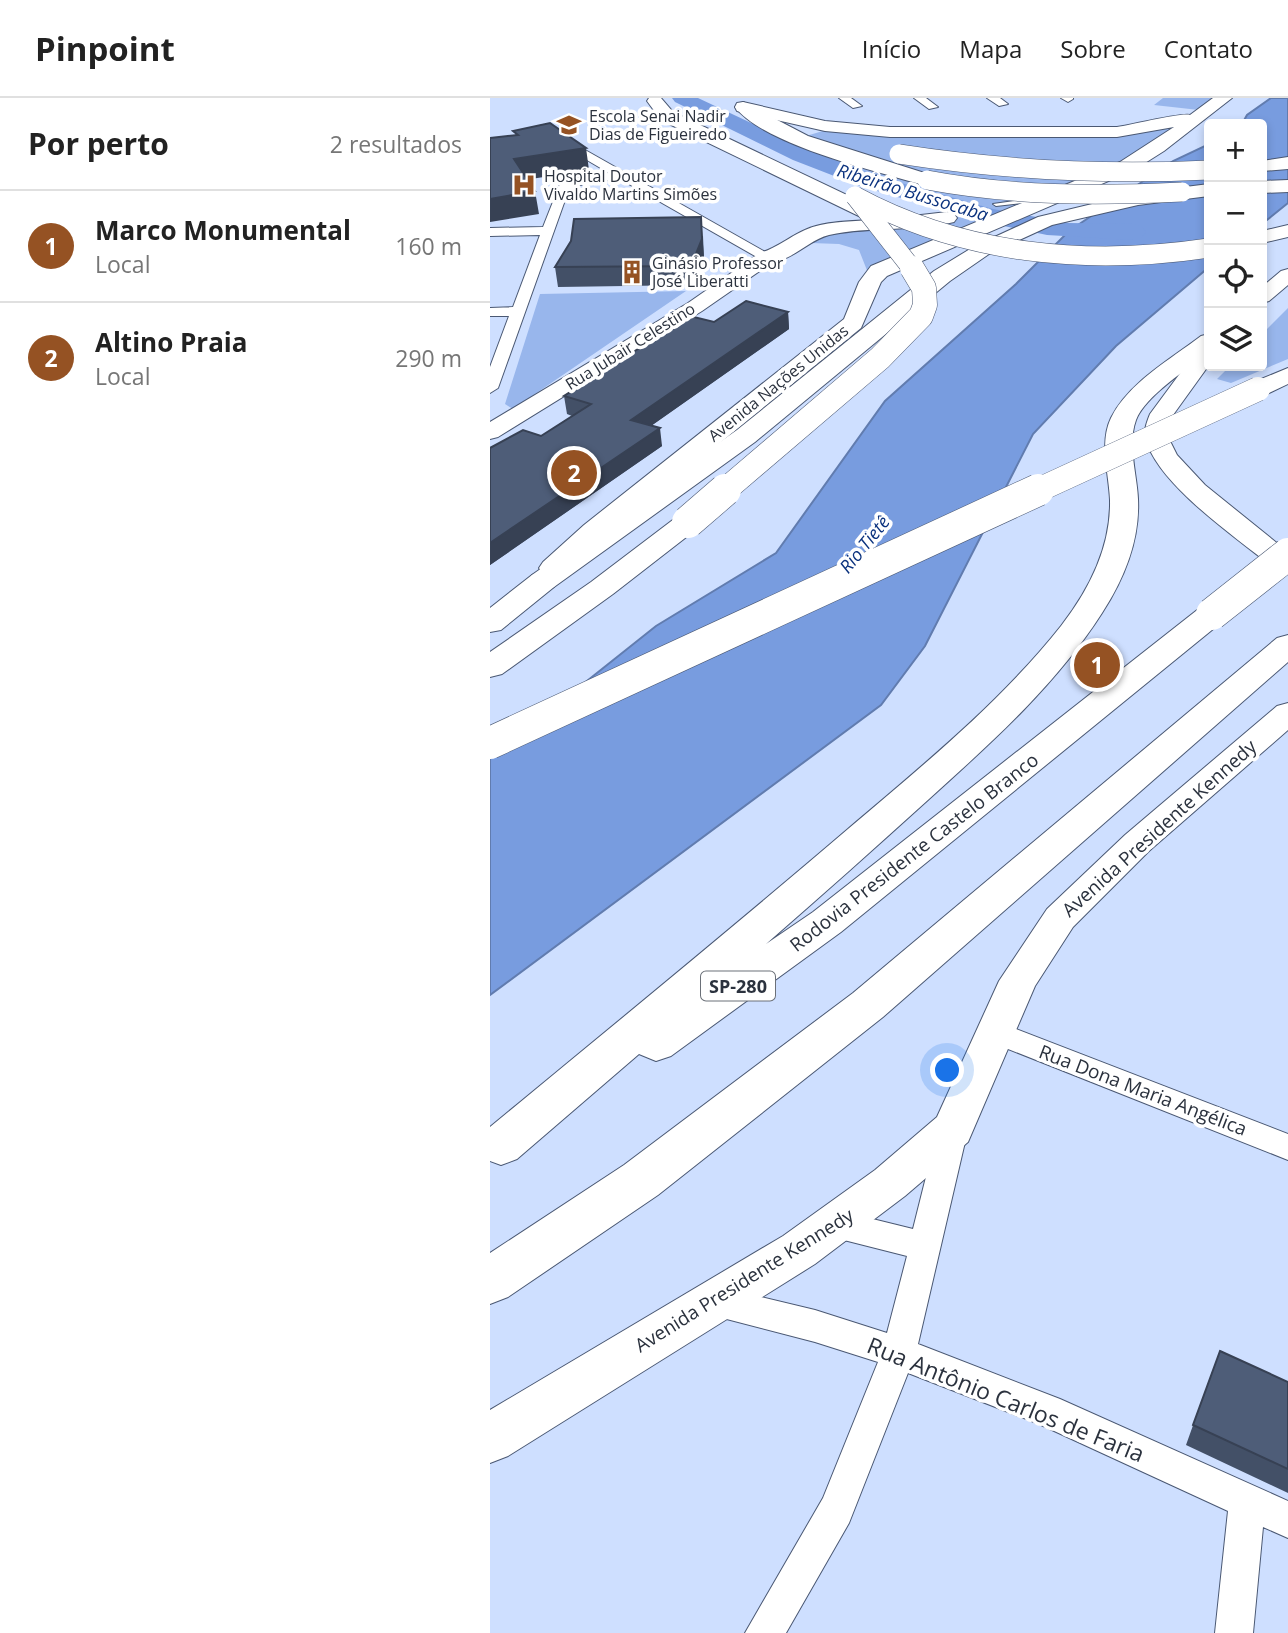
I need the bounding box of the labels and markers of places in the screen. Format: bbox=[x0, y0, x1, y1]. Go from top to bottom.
place label: Escola Senai Nadir Dias de Figueiredo bbox=[589, 105, 727, 145]
school or university icon: Escola Senai Nadir Dias de Figueiredo bbox=[555, 111, 583, 139]
place label: Hospital Doutor Vivaldo Martins Simões bbox=[544, 165, 717, 205]
hospital icon: Hospital Doutor Vivaldo Martins Simões bbox=[510, 171, 538, 199]
place label: Ginásio Professor José Liberatti bbox=[650, 252, 784, 292]
building icon: Ginásio Professor José Liberatti bbox=[618, 258, 646, 286]
pin: 2 bbox=[551, 447, 597, 499]
pin: 1 bbox=[1074, 639, 1120, 691]

